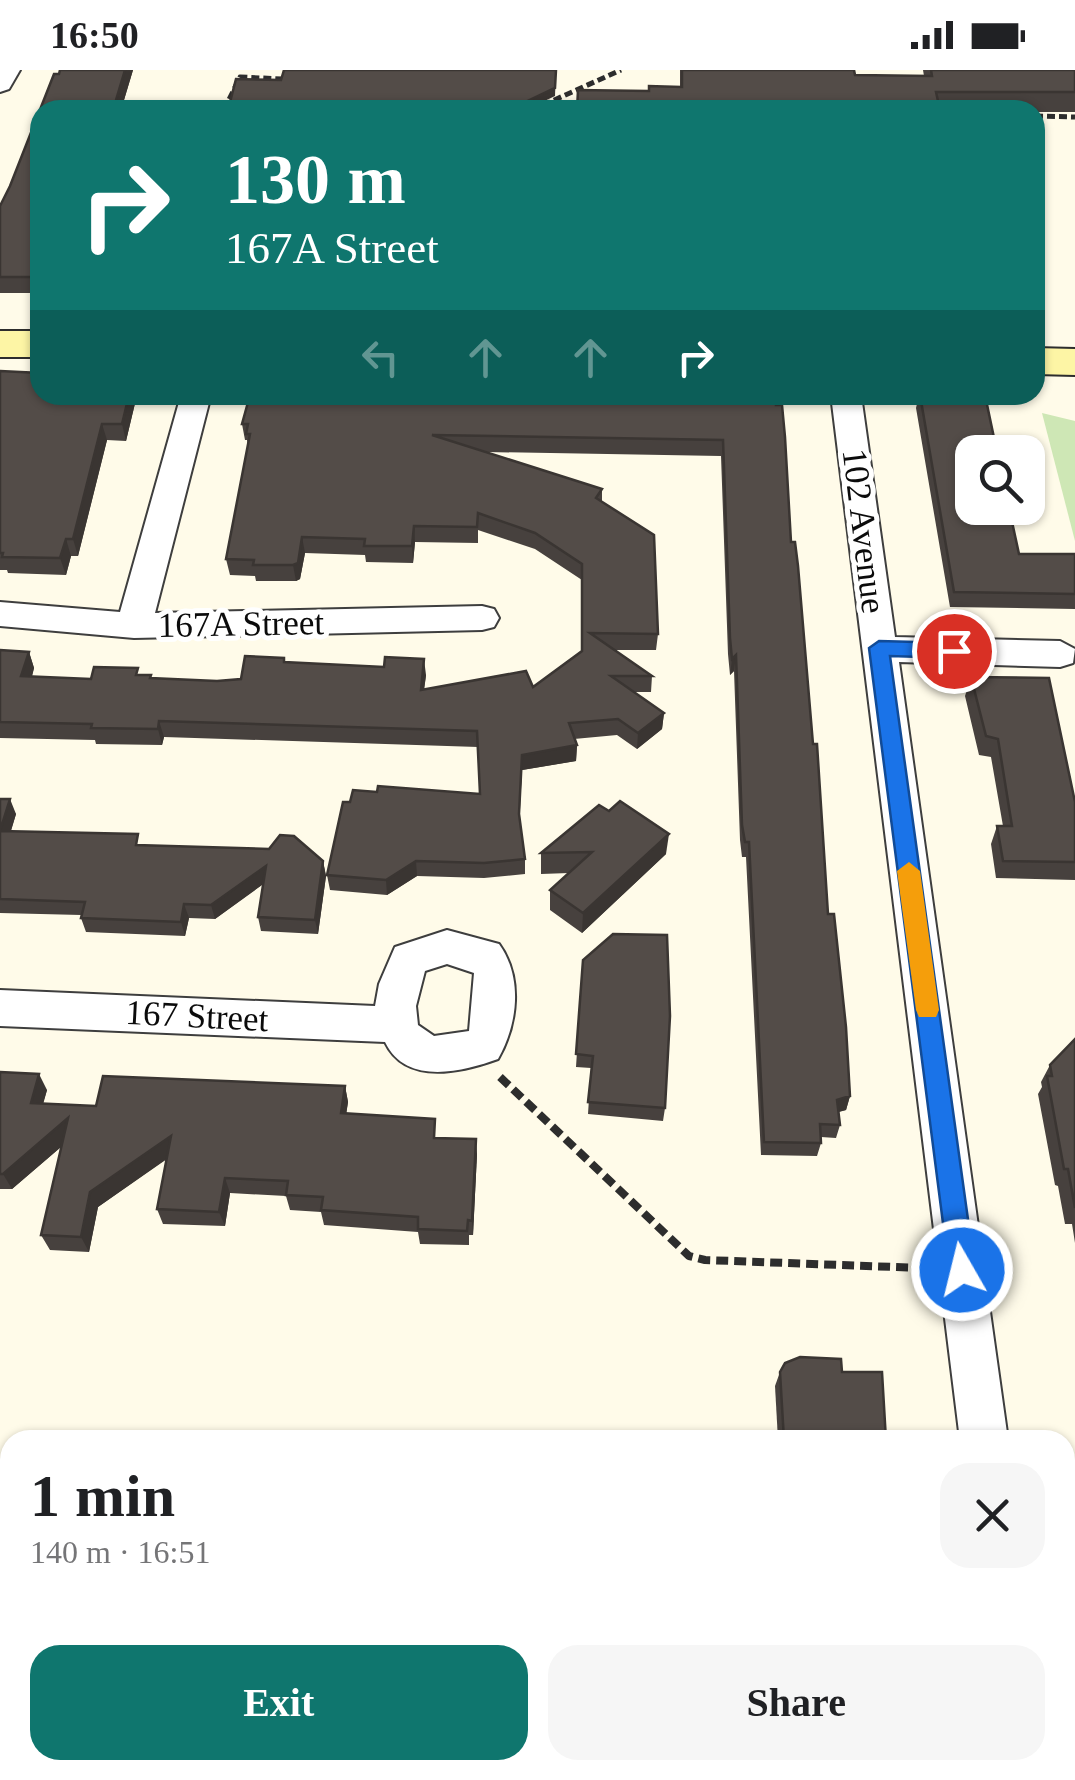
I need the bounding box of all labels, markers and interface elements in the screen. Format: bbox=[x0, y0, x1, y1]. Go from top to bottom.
text: 16:50 bbox=[50, 14, 139, 56]
icon: right bbox=[60, 140, 190, 270]
text: 130 m bbox=[225, 141, 406, 218]
text: 167A Street bbox=[225, 223, 439, 273]
icon: left bbox=[353, 330, 408, 385]
icon: ahead bbox=[458, 330, 513, 385]
icon: ahead bbox=[563, 330, 618, 385]
icon: right bbox=[668, 330, 723, 385]
map controls bbox=[955, 435, 1045, 525]
button: search bbox=[955, 435, 1045, 525]
street label: 102 Avenue bbox=[835, 446, 893, 616]
street label: 167A Street bbox=[158, 603, 325, 645]
pin bbox=[912, 609, 997, 694]
icon: arrive bbox=[927, 624, 982, 679]
street label: 167 Street bbox=[125, 993, 270, 1039]
position arrow bbox=[910, 1218, 1014, 1322]
text: 1 min bbox=[30, 1463, 175, 1529]
button: close bbox=[940, 1463, 1045, 1568]
text: 140 m · 16:51 bbox=[30, 1534, 210, 1570]
button: Exit bbox=[30, 1645, 528, 1760]
button: Share bbox=[548, 1645, 1045, 1760]

